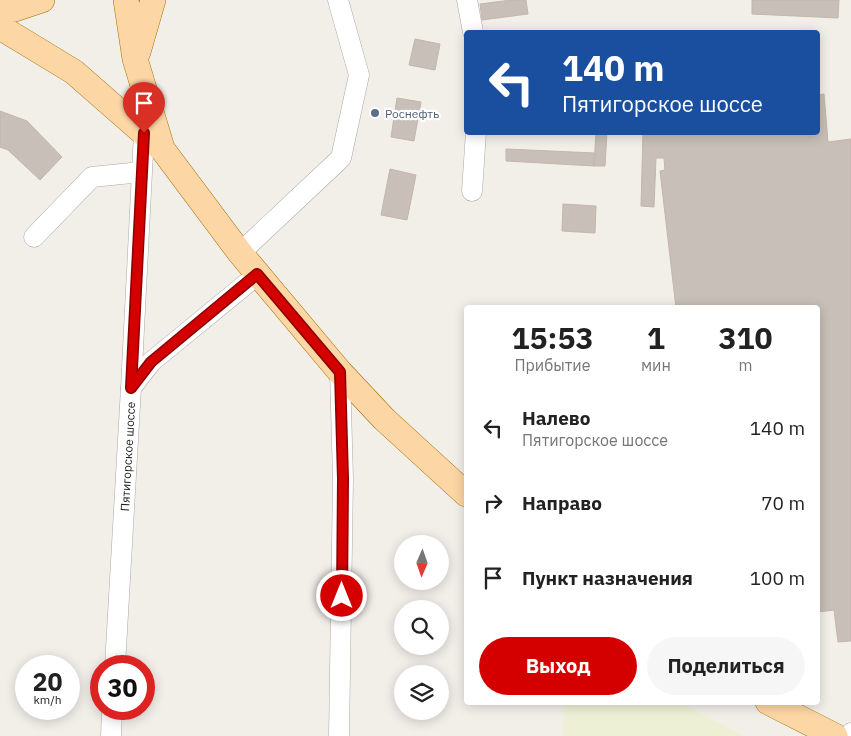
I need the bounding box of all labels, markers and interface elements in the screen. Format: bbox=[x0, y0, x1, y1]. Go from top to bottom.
text: 140 m bbox=[562, 45, 665, 91]
icon: left bbox=[479, 50, 544, 115]
pin bbox=[123, 82, 165, 133]
icon: arrive bbox=[130, 89, 158, 117]
text: Пятигорское шоссе bbox=[562, 89, 763, 118]
place label: Роснефть bbox=[385, 106, 439, 121]
marker: Роснефть bbox=[369, 107, 381, 119]
text: 15:53 bbox=[512, 318, 593, 357]
text: 1 bbox=[647, 318, 665, 357]
text: 310 bbox=[718, 318, 772, 357]
text: Прибытие bbox=[514, 355, 591, 375]
text: мин bbox=[641, 355, 671, 375]
text: m bbox=[738, 355, 752, 375]
street label: Пятигорское шоссе bbox=[116, 401, 138, 512]
text: Налево bbox=[522, 406, 591, 430]
icon: left bbox=[479, 414, 507, 442]
text: 140 m bbox=[750, 416, 805, 440]
text: Пятигорское шоссе bbox=[522, 430, 668, 450]
icon: right bbox=[479, 489, 507, 517]
text: Направо bbox=[522, 491, 602, 515]
text: 70 m bbox=[761, 491, 805, 515]
north arrow bbox=[394, 535, 449, 590]
map controls bbox=[394, 535, 449, 720]
icon: arrive bbox=[479, 564, 507, 592]
text: Пункт назначения bbox=[522, 566, 693, 590]
text: 100 m bbox=[750, 566, 805, 590]
position arrow bbox=[315, 569, 367, 621]
button: search bbox=[394, 600, 449, 655]
button: Выход bbox=[479, 637, 637, 695]
button: Поделиться bbox=[647, 637, 805, 695]
speed limit sign: 30 bbox=[90, 655, 155, 720]
text: 20 bbox=[32, 665, 63, 698]
button: layers bbox=[394, 665, 449, 720]
text: km/h bbox=[33, 692, 62, 707]

